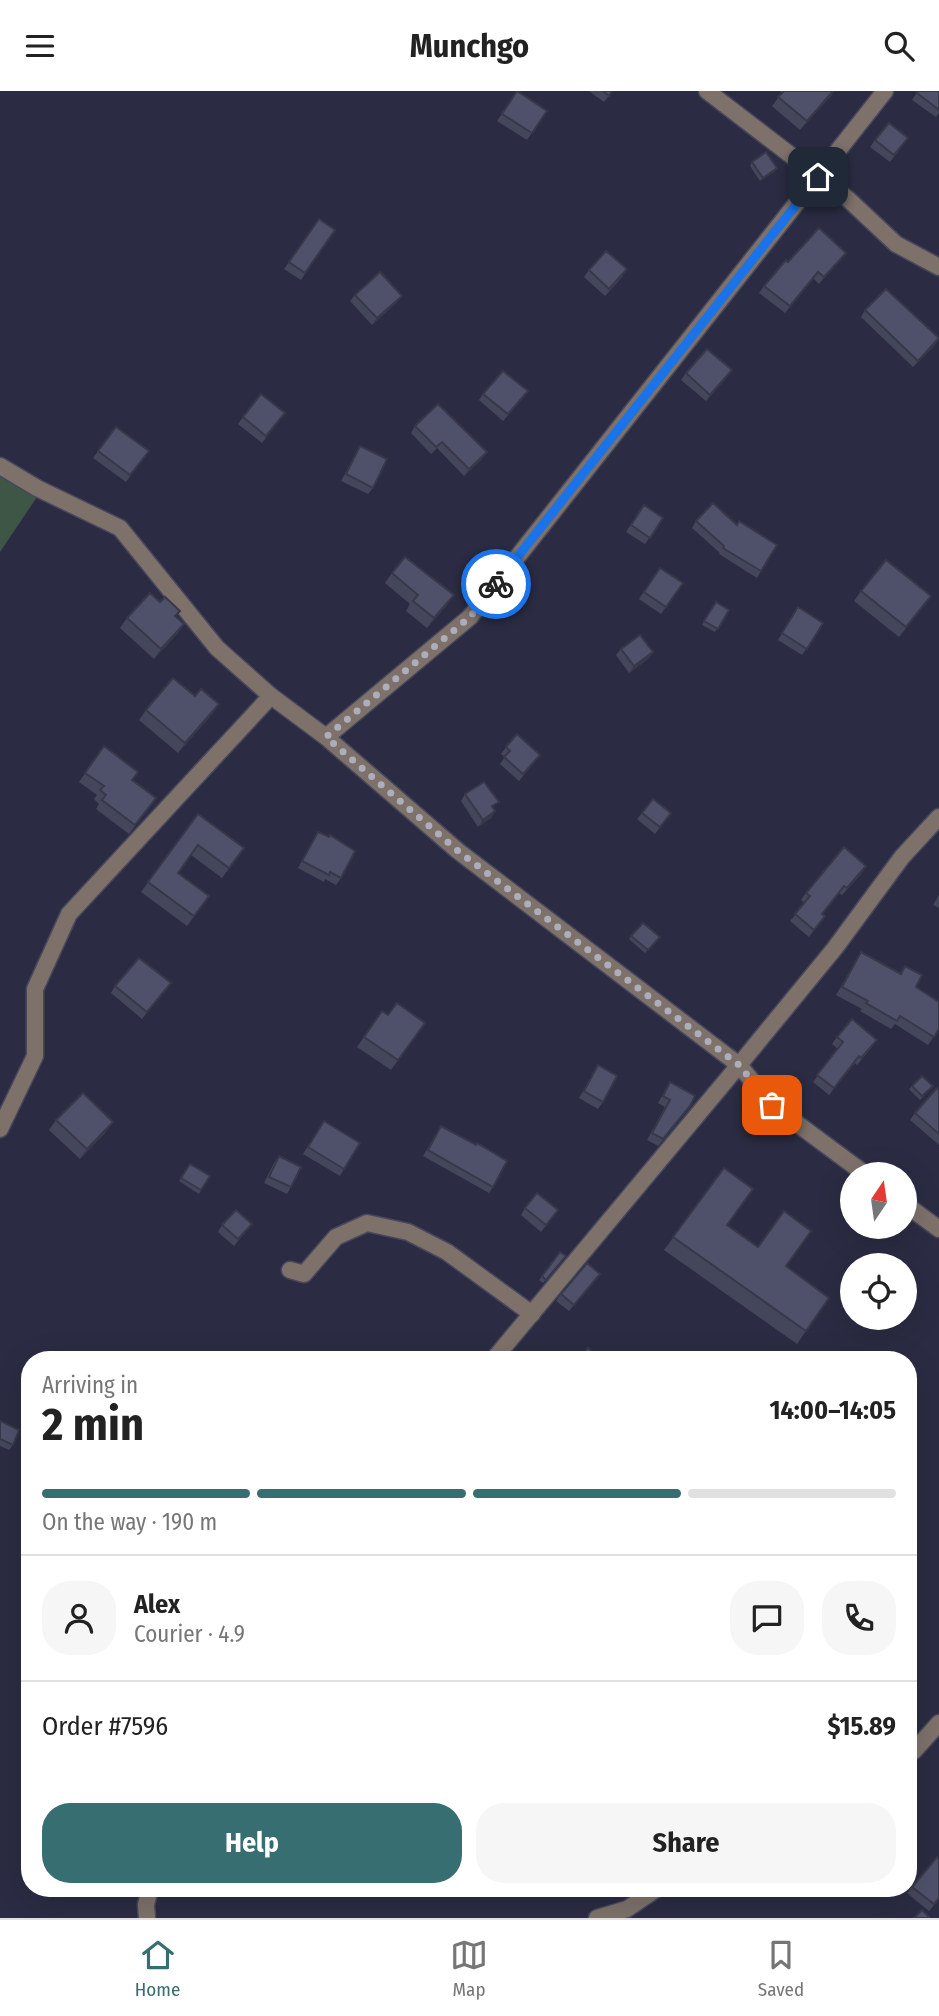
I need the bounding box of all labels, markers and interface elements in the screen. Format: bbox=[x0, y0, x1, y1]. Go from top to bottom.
icon: menu bbox=[21, 27, 59, 65]
text: Munchgo bbox=[410, 27, 529, 65]
icon: search bbox=[880, 27, 918, 65]
pin bbox=[788, 147, 848, 207]
icon: home bbox=[799, 158, 837, 196]
courier bbox=[461, 549, 531, 619]
icon: bike bbox=[477, 565, 515, 603]
pin bbox=[742, 1075, 802, 1135]
icon: bag bbox=[753, 1086, 791, 1124]
north arrow bbox=[840, 1162, 917, 1239]
map controls bbox=[840, 1162, 917, 1330]
button: locate bbox=[840, 1253, 917, 1330]
text: Arriving in bbox=[42, 1371, 138, 1399]
text: 14:00–14:05 bbox=[769, 1395, 896, 1426]
text: 2 min bbox=[42, 1397, 144, 1452]
text: On the way · 190 m bbox=[42, 1508, 217, 1536]
button: person bbox=[42, 1581, 116, 1655]
button: chat bbox=[730, 1581, 804, 1655]
button: phone bbox=[822, 1581, 896, 1655]
text: Alex bbox=[134, 1589, 180, 1620]
text: Courier · 4.9 bbox=[134, 1620, 245, 1648]
text: Order #7596 bbox=[42, 1711, 168, 1742]
text: $15.89 bbox=[827, 1711, 896, 1742]
button: Help bbox=[42, 1803, 462, 1883]
button: Share bbox=[476, 1803, 896, 1883]
tab: Home bbox=[135, 1936, 180, 2001]
tab: Map bbox=[450, 1936, 488, 2001]
tab: Saved bbox=[758, 1936, 804, 2001]

